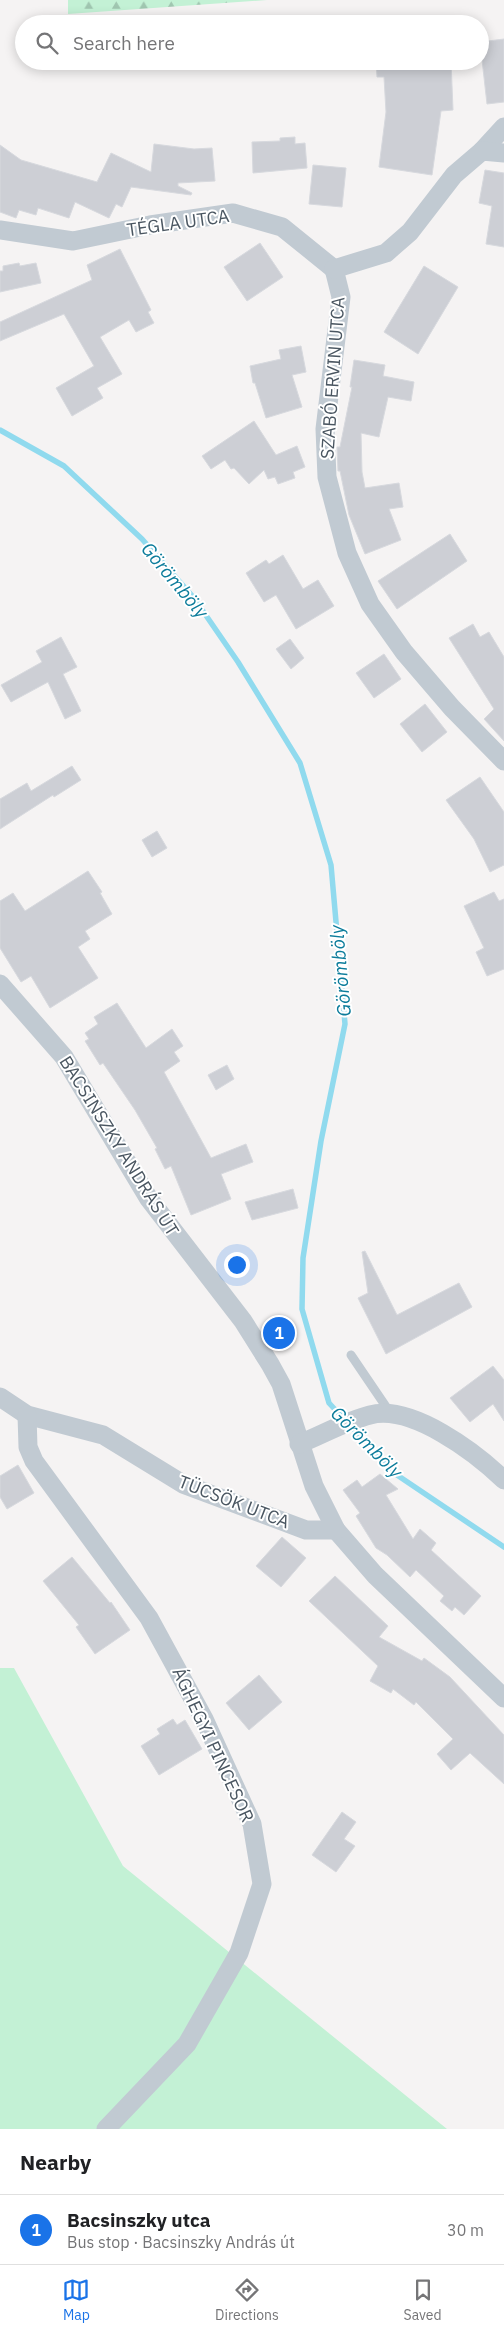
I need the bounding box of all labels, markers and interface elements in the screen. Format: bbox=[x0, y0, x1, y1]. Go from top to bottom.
search box bbox=[15, 15, 489, 70]
icon: search bbox=[33, 29, 61, 57]
text: Search here bbox=[73, 31, 175, 55]
street label: TÉGLA UTCA bbox=[125, 204, 231, 241]
street label: SZABÓ ERVIN UTCA bbox=[315, 296, 350, 460]
water label: Görömböly bbox=[136, 537, 214, 624]
water label: Görömböly bbox=[324, 923, 356, 1018]
street label: BACSINSZKY ANDRÁS ÚT bbox=[55, 1051, 184, 1240]
your location bbox=[224, 1252, 250, 1278]
pin: 1 bbox=[263, 1314, 295, 1352]
water label: Görömböly bbox=[326, 1401, 409, 1484]
street label: TÜCSÖK UTCA bbox=[175, 1470, 294, 1533]
street label: ÁGHEGYI PINCESOR bbox=[167, 1664, 259, 1826]
text: Nearby bbox=[20, 2148, 91, 2176]
text: Bacsinszky utca bbox=[67, 2208, 211, 2232]
text: 1 bbox=[31, 2220, 41, 2240]
text: 30 m bbox=[447, 2220, 484, 2240]
text: Bus stop · Bacsinszky András út bbox=[67, 2232, 295, 2252]
tab: Map bbox=[62, 2276, 90, 2324]
tab: Directions bbox=[215, 2276, 279, 2324]
tab: Saved bbox=[404, 2276, 442, 2324]

